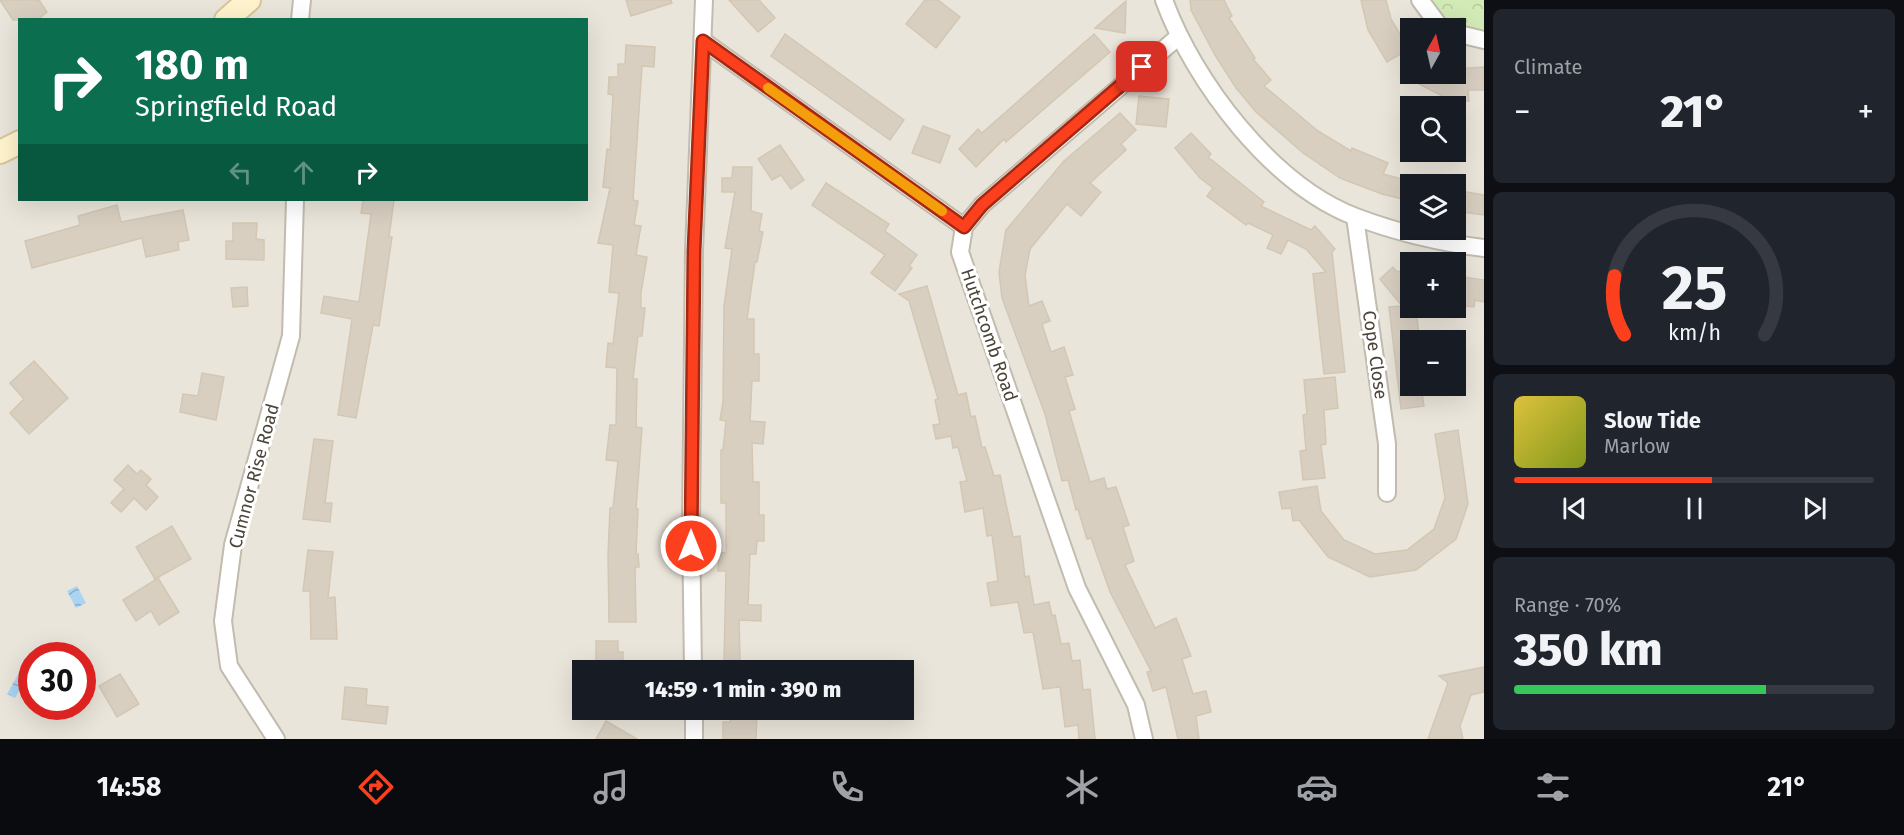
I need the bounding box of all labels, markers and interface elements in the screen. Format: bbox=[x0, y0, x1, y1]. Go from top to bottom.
north arrow bbox=[1400, 18, 1466, 84]
map controls bbox=[1400, 18, 1466, 396]
text: 180 m bbox=[135, 40, 249, 90]
pin bbox=[1116, 41, 1167, 92]
icon: right bbox=[36, 42, 114, 120]
icon: arrive bbox=[1125, 50, 1158, 83]
text: Climate bbox=[1514, 55, 1582, 79]
text: 21° bbox=[1660, 85, 1728, 139]
text: Springfield Road bbox=[135, 91, 337, 123]
text: − bbox=[1514, 92, 1531, 132]
text: + bbox=[1858, 92, 1874, 132]
button: search bbox=[1400, 96, 1466, 162]
icon: left bbox=[224, 156, 257, 189]
icon: ahead bbox=[287, 156, 320, 189]
icon: right bbox=[350, 156, 383, 189]
button: layers bbox=[1400, 174, 1466, 240]
text: 25 bbox=[1661, 251, 1727, 326]
button: + bbox=[1400, 252, 1466, 318]
street label: Hutchcomb Road bbox=[956, 266, 1022, 404]
street label: Cope Close bbox=[1358, 309, 1392, 401]
text: km/h bbox=[1667, 321, 1721, 347]
button: − bbox=[1400, 330, 1466, 396]
street label: Cumnor Rise Road bbox=[224, 401, 284, 551]
text: Slow Tide bbox=[1604, 407, 1701, 434]
text: Marlow bbox=[1604, 434, 1670, 458]
icon: previous bbox=[1558, 492, 1591, 525]
icon: pause bbox=[1678, 492, 1711, 525]
icon: next bbox=[1798, 492, 1831, 525]
position arrow bbox=[659, 514, 723, 578]
text: Range · 70% bbox=[1514, 593, 1621, 617]
text: 350 km bbox=[1514, 623, 1662, 677]
speed limit sign: 30 bbox=[18, 642, 96, 720]
text: 14:59 · 1 min · 390 m bbox=[645, 676, 841, 703]
icon: directions bbox=[355, 766, 397, 808]
icon: music bbox=[590, 766, 632, 808]
icon: phone bbox=[826, 766, 868, 808]
icon: climate bbox=[1061, 766, 1103, 808]
icon: car bbox=[1296, 766, 1338, 808]
icon: filters bbox=[1532, 766, 1574, 808]
text: 14:58 bbox=[97, 771, 161, 803]
text: 21° bbox=[1767, 771, 1807, 803]

